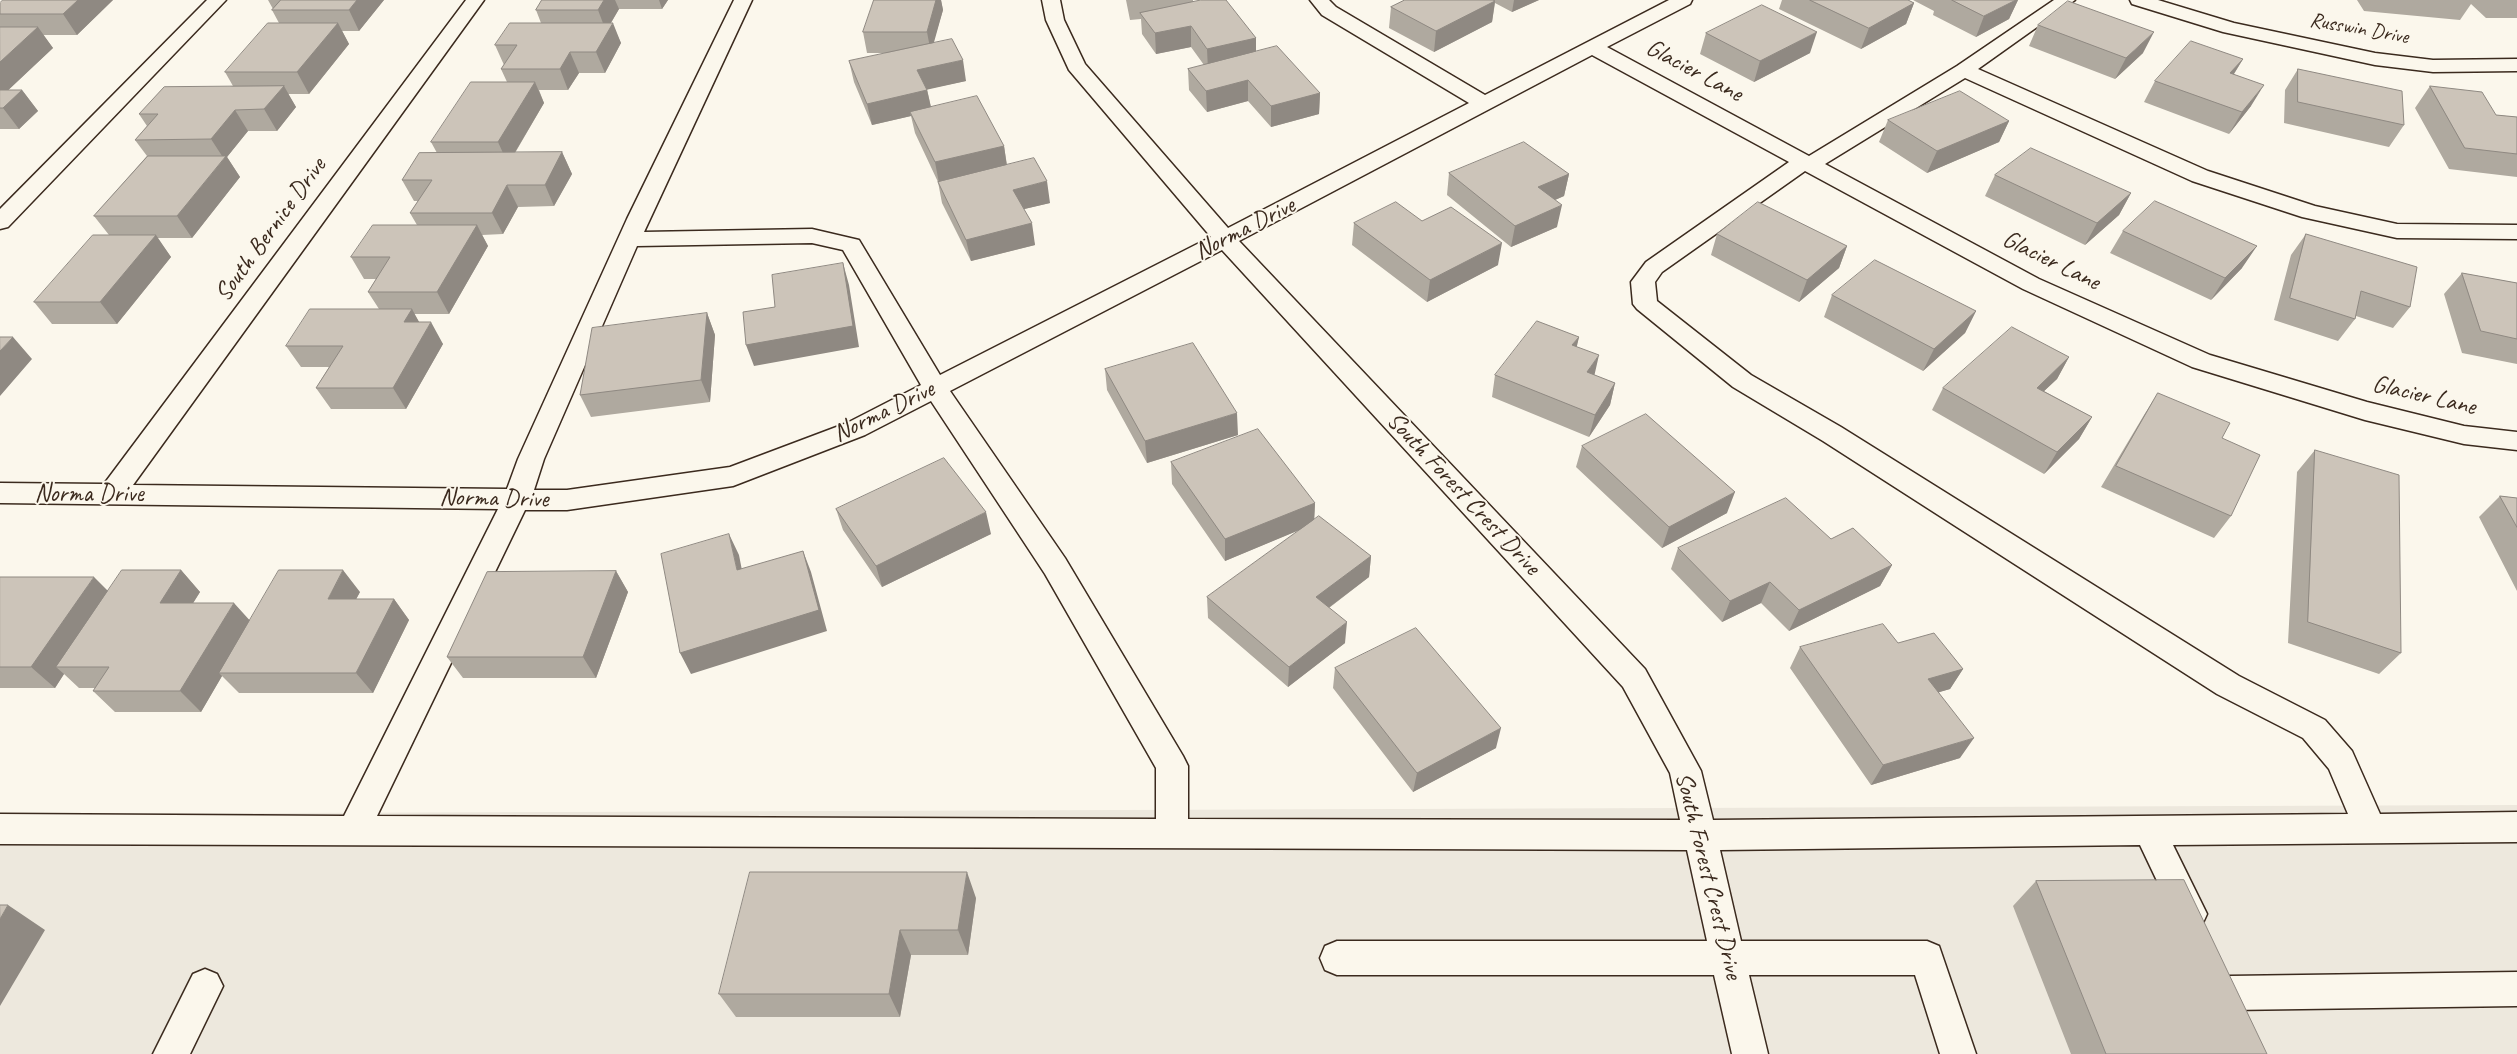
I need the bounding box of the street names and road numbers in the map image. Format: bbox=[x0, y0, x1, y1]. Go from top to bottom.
street label: Russwin Drive bbox=[2308, 8, 2410, 50]
street label: Glacier Lane bbox=[1641, 33, 1747, 109]
street label: South Bernice Drive bbox=[209, 152, 333, 308]
street label: Norma Drive bbox=[1190, 191, 1300, 267]
street label: Glacier Lane bbox=[1997, 224, 2105, 298]
street label: Glacier Lane bbox=[2369, 370, 2479, 422]
street label: Norma Drive bbox=[828, 375, 940, 449]
street label: South Forest Crest Drive bbox=[1380, 406, 1546, 582]
street label: Norma Drive bbox=[34, 479, 144, 509]
street label: Norma Drive bbox=[439, 483, 549, 515]
street label: South Forest Crest Drive bbox=[1668, 770, 1748, 982]

